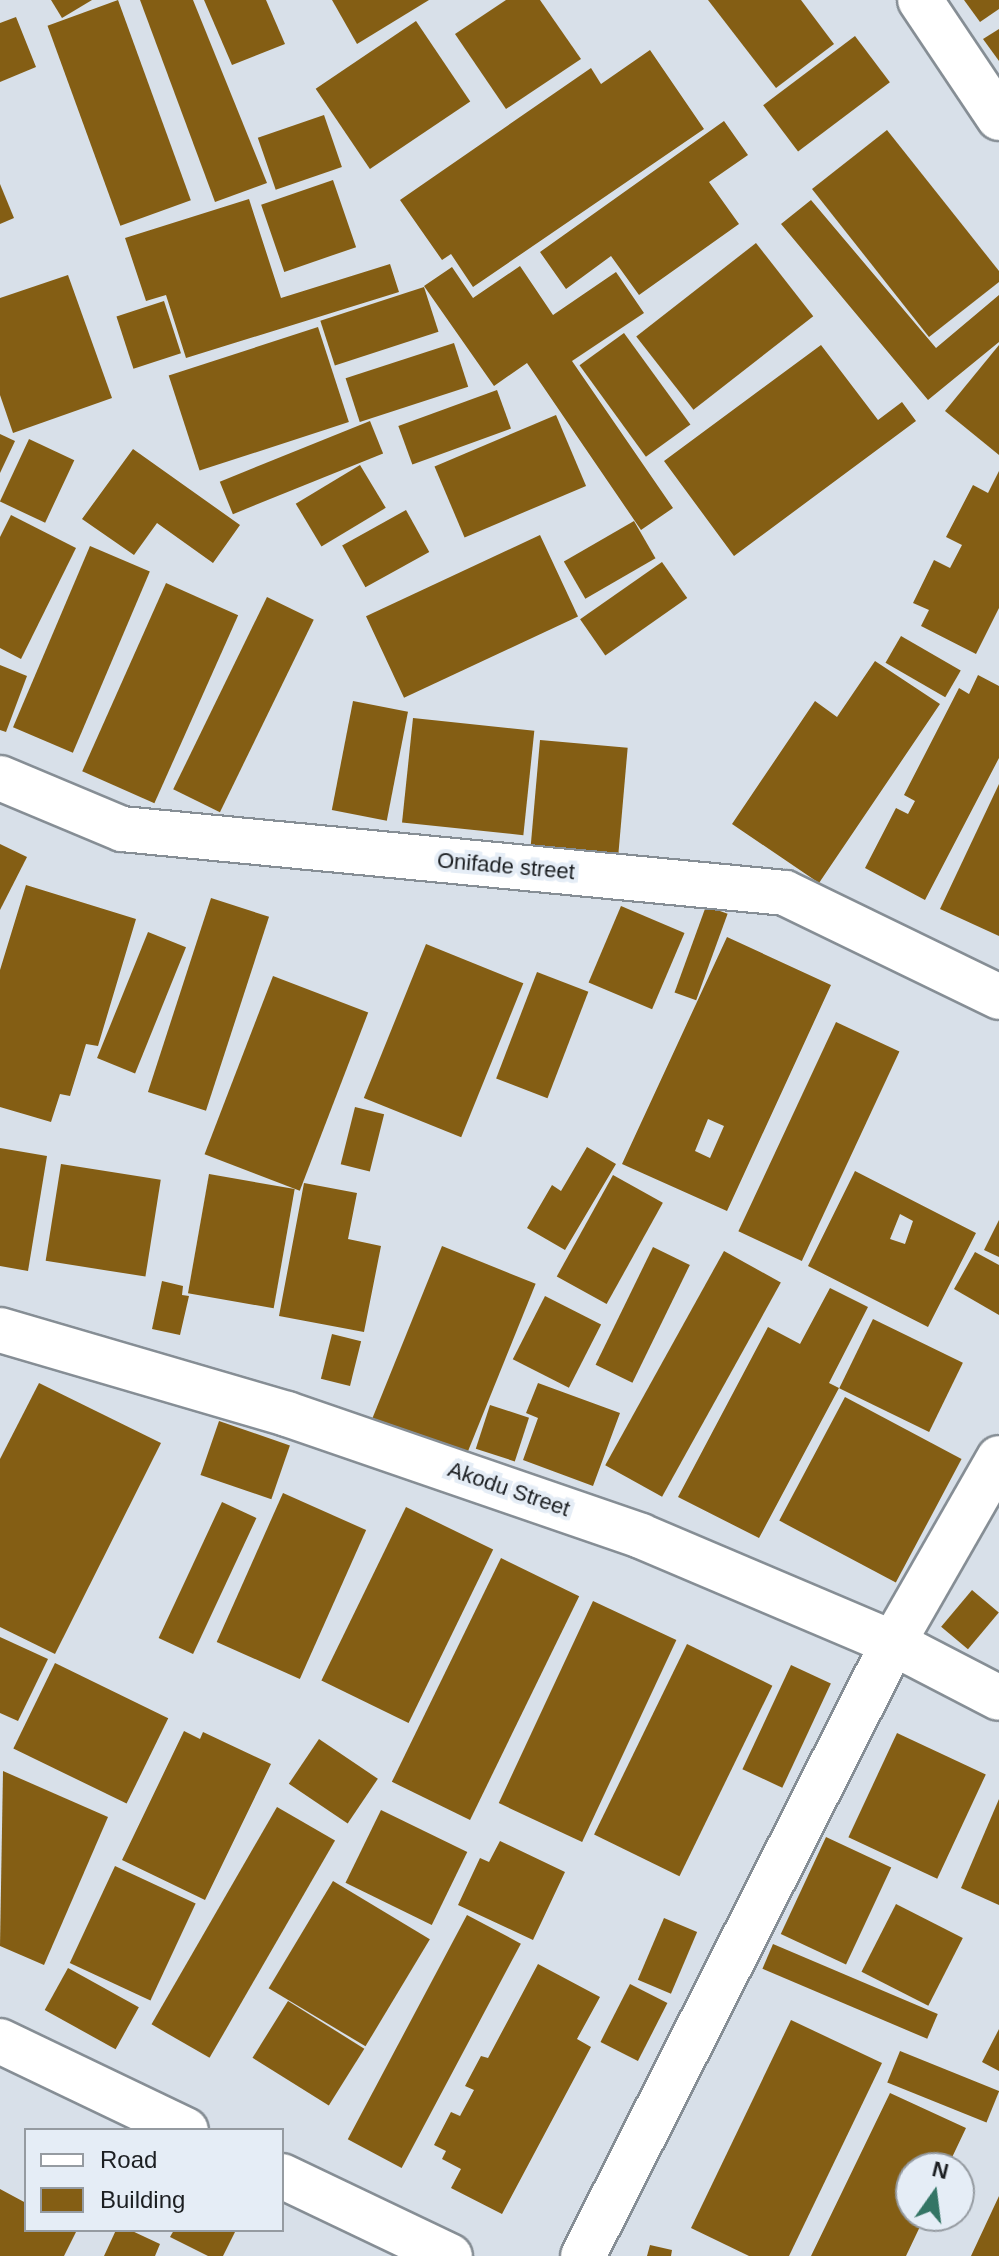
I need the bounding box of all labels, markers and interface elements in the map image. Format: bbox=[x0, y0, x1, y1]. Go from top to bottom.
street label: Onifade street bbox=[436, 847, 576, 885]
street label: Akodu Street bbox=[445, 1456, 573, 1522]
legend bbox=[24, 2128, 284, 2232]
text: Road bbox=[100, 2146, 157, 2173]
north arrow bbox=[895, 2152, 975, 2232]
text: N bbox=[930, 2156, 951, 2184]
text: Building bbox=[100, 2186, 185, 2213]

